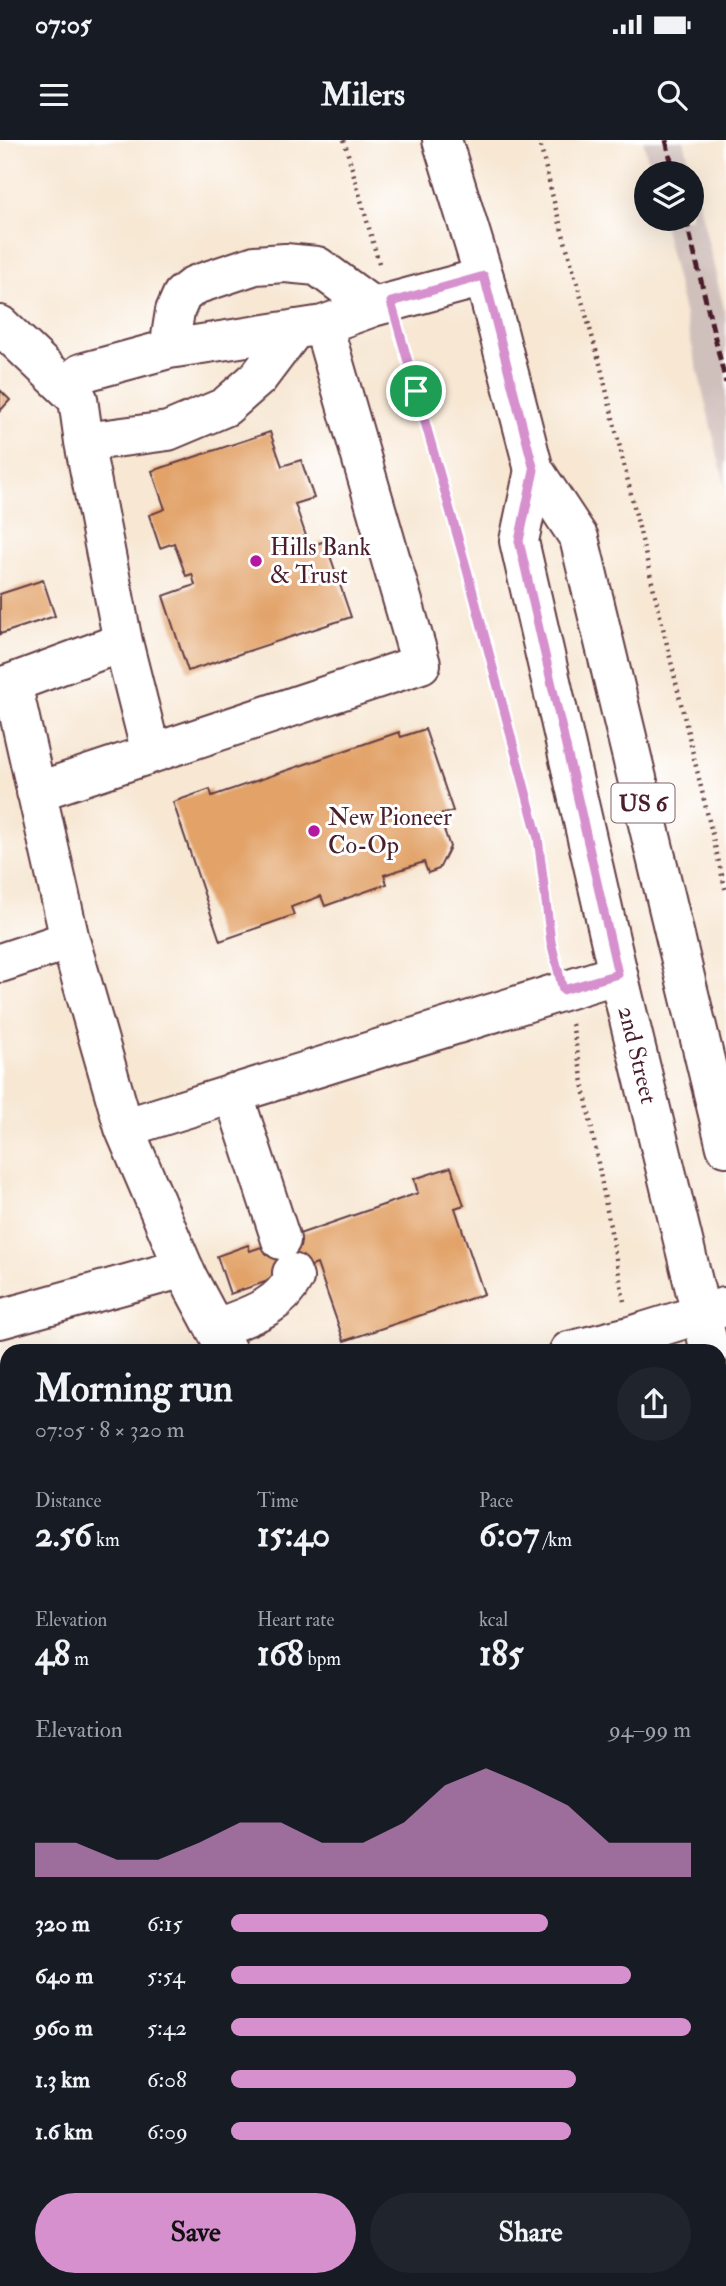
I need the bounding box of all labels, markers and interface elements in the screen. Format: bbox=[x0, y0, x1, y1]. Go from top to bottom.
text: 07:05 bbox=[35, 9, 91, 41]
text: Milers bbox=[321, 75, 405, 115]
icon: menu bbox=[35, 76, 73, 114]
icon: search bbox=[653, 76, 691, 114]
map controls bbox=[634, 161, 704, 231]
button: layers bbox=[634, 161, 704, 231]
pin bbox=[386, 361, 446, 421]
icon: arrive bbox=[397, 372, 435, 410]
place label: Hills Bank & Trust bbox=[270, 532, 372, 591]
marker: Hills Bank & Trust bbox=[248, 553, 264, 569]
road number: US 6 bbox=[612, 783, 674, 822]
place label: New Pioneer Co-Op bbox=[328, 802, 452, 861]
marker: New Pioneer Co-Op bbox=[306, 823, 322, 839]
street label: 2nd Street bbox=[610, 1003, 664, 1107]
text: Morning run bbox=[35, 1365, 233, 1413]
button: share bbox=[617, 1367, 691, 1441]
text: 07:05 · 8 × 320 m bbox=[35, 1415, 185, 1444]
text: Distance bbox=[35, 1489, 101, 1513]
text: Time bbox=[257, 1489, 299, 1513]
text: Pace bbox=[479, 1489, 513, 1513]
text: 2.56 bbox=[35, 1513, 92, 1557]
text: 15:40 bbox=[257, 1513, 330, 1557]
text: 6:07 bbox=[479, 1513, 539, 1557]
text: km bbox=[92, 1528, 120, 1552]
text: /km bbox=[539, 1528, 572, 1552]
text: Elevation bbox=[35, 1608, 107, 1632]
text: Heart rate bbox=[257, 1608, 334, 1632]
text: kcal bbox=[479, 1608, 508, 1632]
text: 48 bbox=[35, 1632, 70, 1676]
text: 168 bbox=[257, 1632, 303, 1676]
text: 185 bbox=[479, 1632, 523, 1676]
text: m bbox=[70, 1647, 89, 1671]
text: bpm bbox=[303, 1647, 341, 1671]
text: Elevation bbox=[35, 1715, 123, 1744]
text: 94–99 m bbox=[609, 1715, 691, 1744]
text: 320 m bbox=[35, 1909, 90, 1938]
text: 6:15 bbox=[147, 1909, 183, 1938]
text: 640 m bbox=[35, 1961, 93, 1990]
text: 5:54 bbox=[147, 1961, 185, 1990]
text: 960 m bbox=[35, 2013, 93, 2042]
text: 5:42 bbox=[147, 2013, 187, 2042]
text: 1.3 km bbox=[35, 2065, 90, 2094]
text: 6:08 bbox=[147, 2065, 187, 2094]
text: 1.6 km bbox=[35, 2117, 93, 2146]
text: 6:09 bbox=[147, 2117, 188, 2146]
button: Save bbox=[35, 2193, 356, 2273]
button: Share bbox=[370, 2193, 691, 2273]

